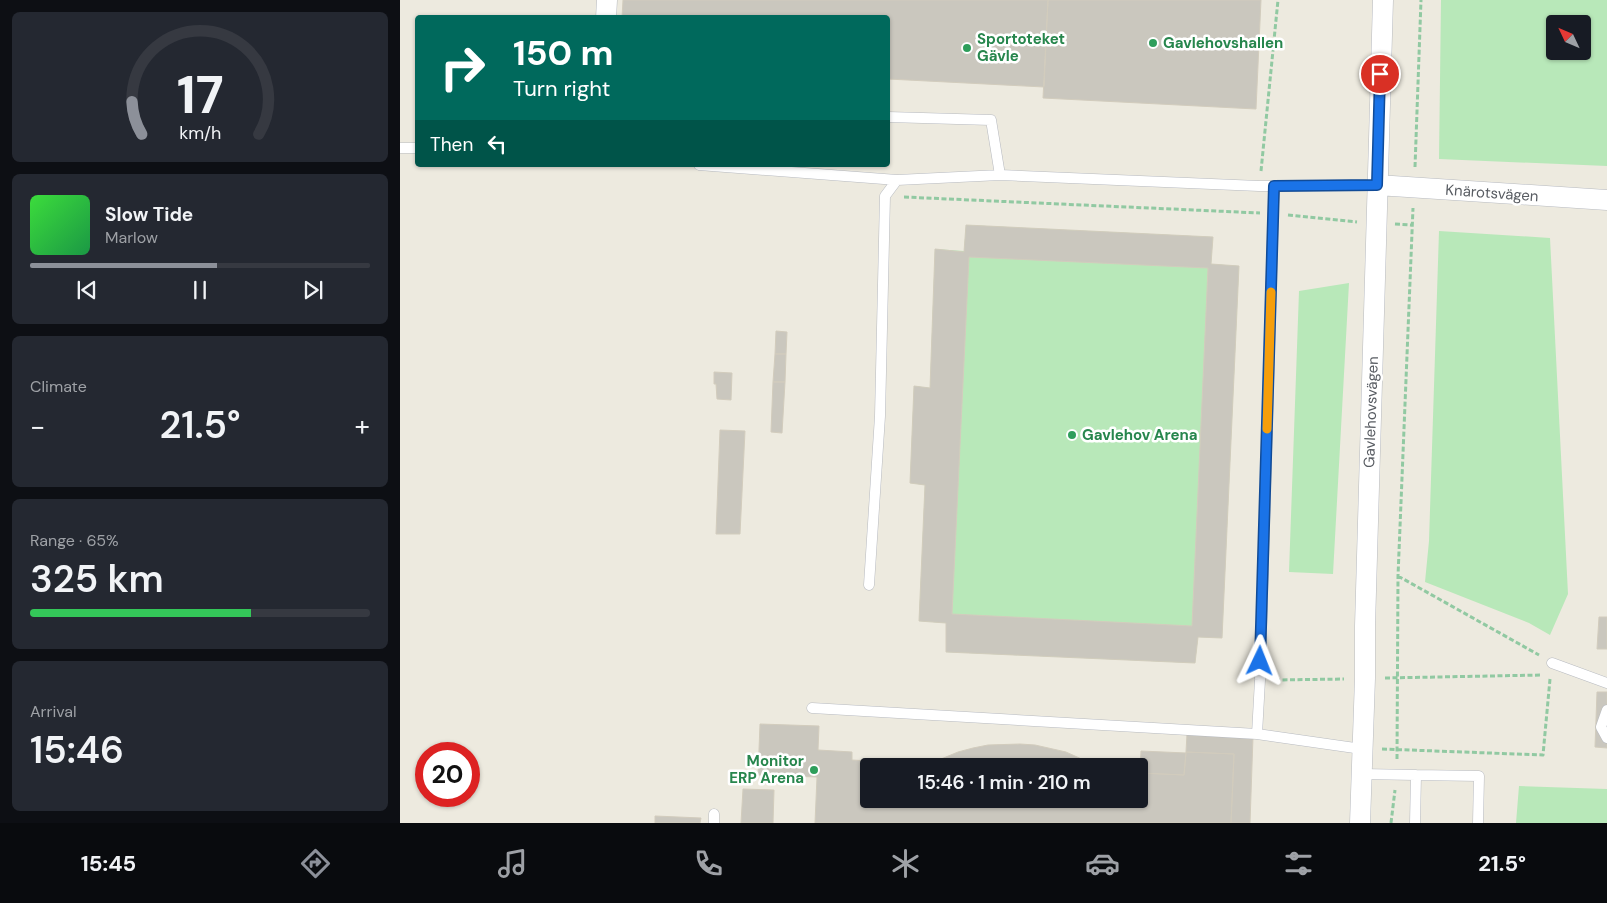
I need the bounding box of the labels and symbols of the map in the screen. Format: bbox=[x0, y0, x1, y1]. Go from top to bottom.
north arrow bbox=[1546, 15, 1591, 60]
place label: Sportoteket Gävle bbox=[977, 29, 1065, 66]
place label: Gavlehovshallen bbox=[1163, 33, 1283, 53]
marker: Gavlehovshallen bbox=[1147, 37, 1159, 49]
marker: Sportoteket Gävle bbox=[961, 42, 973, 54]
pin bbox=[1359, 53, 1401, 95]
street label: Knärotsvägen bbox=[1445, 180, 1539, 206]
street label: Gavlehovsvägen bbox=[1359, 356, 1383, 468]
place label: Gavlehov Arena bbox=[1082, 425, 1198, 445]
marker: Gavlehov Arena bbox=[1066, 429, 1078, 441]
position arrow bbox=[1233, 634, 1285, 686]
speed limit sign: 20 bbox=[415, 742, 480, 807]
place label: Monitor ERP Arena bbox=[729, 751, 804, 788]
marker: Monitor ERP Arena bbox=[808, 764, 820, 776]

